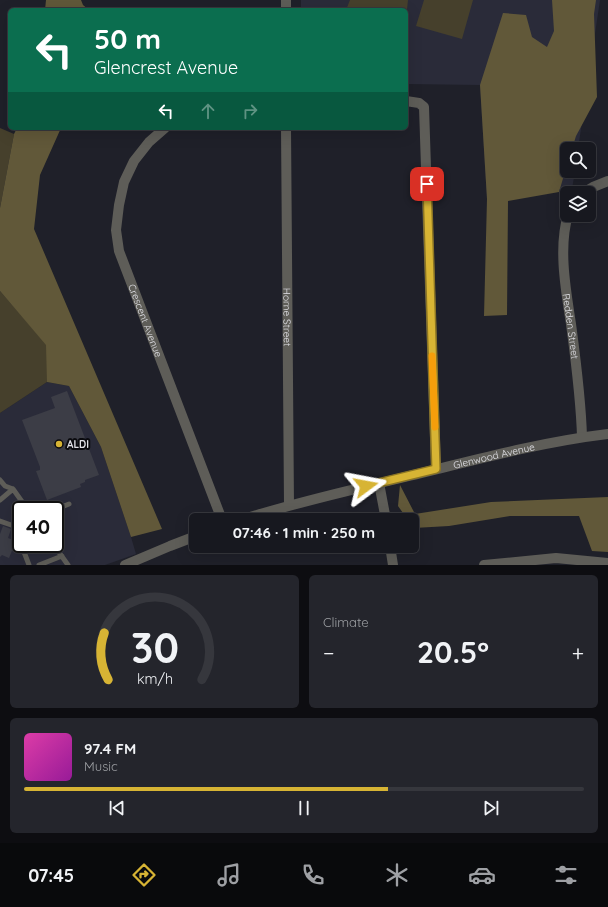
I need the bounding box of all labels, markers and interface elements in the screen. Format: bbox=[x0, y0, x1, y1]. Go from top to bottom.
text: 50 m bbox=[94, 21, 161, 56]
icon: left bbox=[28, 24, 80, 76]
text: Glencrest Avenue bbox=[94, 56, 238, 79]
icon: left bbox=[155, 100, 177, 122]
icon: ahead bbox=[197, 100, 219, 122]
icon: right bbox=[239, 100, 261, 122]
map controls bbox=[560, 142, 596, 222]
button: search bbox=[560, 142, 596, 178]
pin bbox=[410, 167, 444, 201]
icon: arrive bbox=[416, 173, 438, 195]
button: layers bbox=[560, 186, 596, 222]
street label: Crescent Avenue bbox=[126, 282, 166, 359]
street label: Horne Street bbox=[281, 288, 294, 347]
street label: Redden Street bbox=[560, 293, 582, 360]
place label: ALDI bbox=[67, 438, 89, 451]
marker: ALDI bbox=[54, 439, 64, 449]
street label: Glenwood Avenue bbox=[452, 440, 536, 471]
position arrow bbox=[345, 465, 387, 507]
speed limit sign: 40 bbox=[12, 501, 64, 553]
text: 07:46 · 1 min · 250 m bbox=[233, 523, 375, 542]
text: Climate bbox=[323, 614, 369, 630]
text: 30 bbox=[131, 620, 178, 672]
text: 20.5° bbox=[417, 633, 489, 671]
text: − bbox=[323, 639, 334, 667]
text: + bbox=[572, 639, 584, 667]
text: km/h bbox=[136, 669, 173, 687]
text: 97.4 FM bbox=[84, 739, 136, 758]
text: Music bbox=[84, 758, 118, 774]
icon: previous bbox=[106, 797, 128, 819]
icon: pause bbox=[293, 797, 315, 819]
icon: next bbox=[480, 797, 502, 819]
icon: directions bbox=[130, 861, 158, 889]
icon: music bbox=[215, 861, 243, 889]
icon: phone bbox=[299, 861, 327, 889]
icon: climate bbox=[383, 861, 411, 889]
icon: car bbox=[468, 861, 496, 889]
icon: filters bbox=[552, 861, 580, 889]
text: 07:45 bbox=[28, 864, 74, 887]

